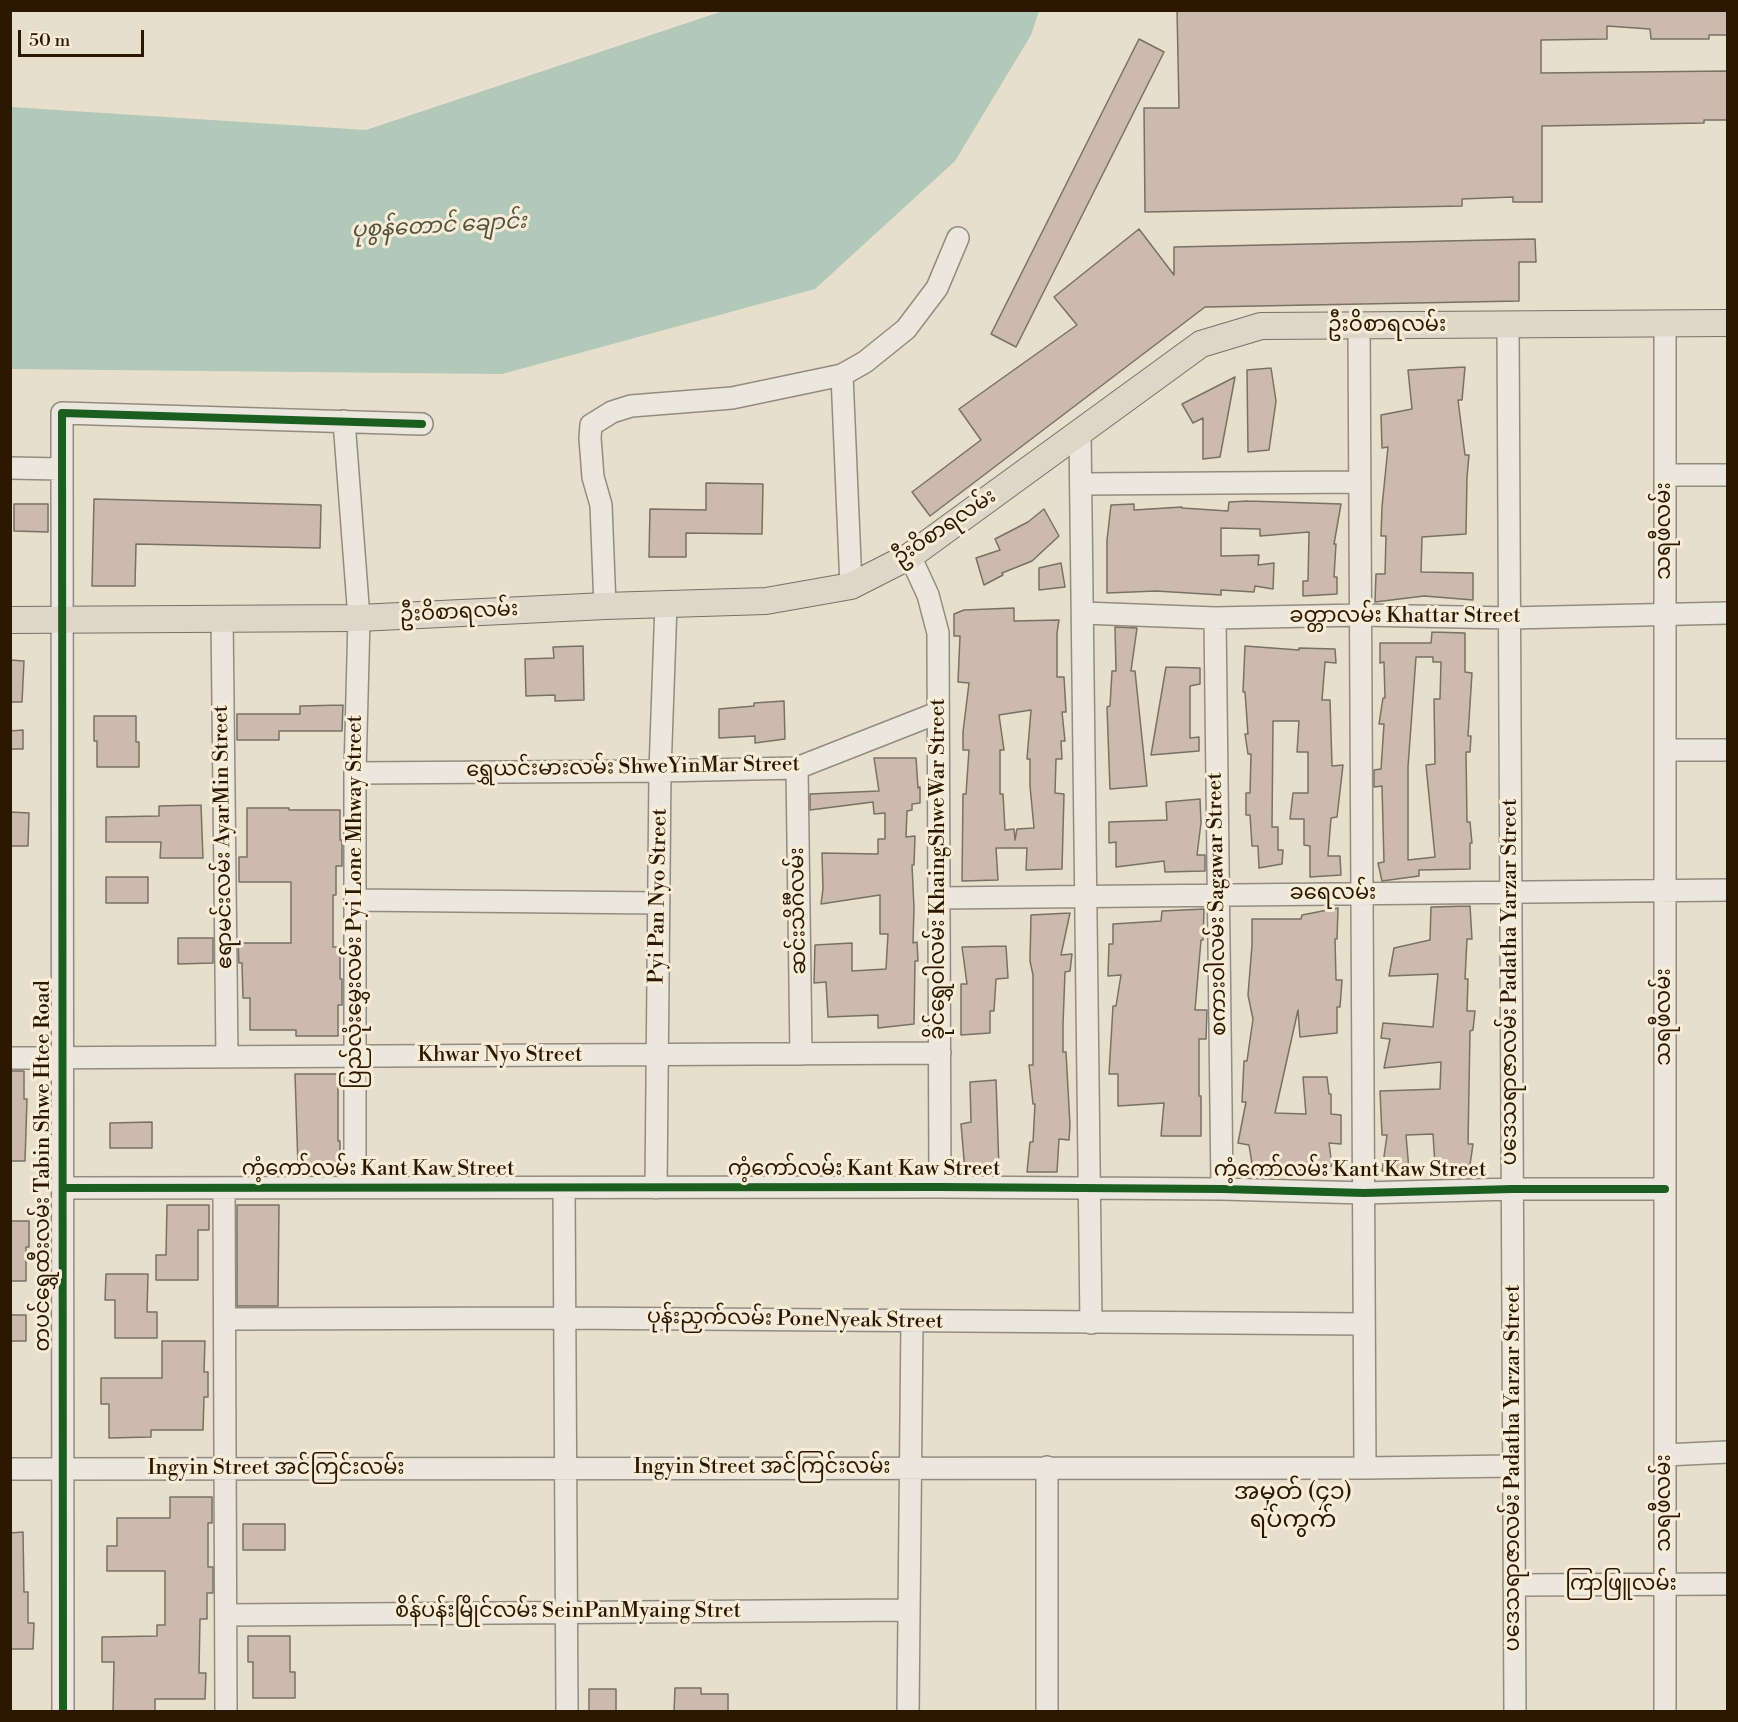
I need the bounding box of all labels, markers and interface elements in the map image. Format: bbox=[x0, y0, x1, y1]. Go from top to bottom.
scale bar bbox=[21, 18, 147, 56]
text: 50 m bbox=[29, 29, 70, 52]
water label: ပုစွန်တောင် ချောင်း bbox=[351, 209, 527, 245]
street label: ဦးဝိစာရလမ်း bbox=[1328, 313, 1446, 339]
street label: သရဖီလမ်း bbox=[1652, 482, 1678, 580]
street label: ဦးဝိစာရလမ်း bbox=[889, 484, 1001, 572]
street label: ဦးဝိစာရလမ်း bbox=[399, 597, 519, 629]
street label: ခတ္တာလမ်း Khattar Street bbox=[1289, 604, 1521, 630]
street label: ခိုင်ရွှေဝါလမ်း KhaingShweWar Street bbox=[926, 698, 952, 1040]
street label: ဧရာမင်းလမ်း AyarMin Street bbox=[209, 705, 239, 969]
street label: ပြည်လုံးမွှေးလမ်း Pyi Lone Mhway Street bbox=[343, 715, 369, 1089]
street label: ရွှေယင်းမားလမ်း ShweYinMar Street bbox=[466, 752, 800, 784]
street label: စကားဝါလမ်း Sagawar Street bbox=[1203, 772, 1233, 1036]
street label: ပဒေသရာဇာလမ်း Padatha Yarzar Street bbox=[1498, 799, 1524, 1165]
street label: Pyi Pan Nyo Street bbox=[645, 808, 673, 984]
street label: ဆင်းသိင်္ဂီလမ်း bbox=[785, 847, 813, 975]
street label: ခရေလမ်း bbox=[1290, 881, 1376, 907]
street label: သရဖီလမ်း bbox=[1652, 968, 1678, 1066]
street label: တပင်ရွှေထီးလမ်း Tabin Shwe Htee Road bbox=[31, 980, 57, 1352]
street label: Khwar Nyo Street bbox=[418, 1043, 582, 1069]
street label: ကံ့ကော်လမ်း Kant Kaw Street bbox=[242, 1157, 514, 1183]
street label: ကံ့ကော်လမ်း Kant Kaw Street bbox=[728, 1157, 1000, 1183]
street label: ကံ့ကော်လမ်း Kant Kaw Street bbox=[1214, 1158, 1486, 1184]
street label: ပဒေသရာဇာလမ်း Padatha Yarzar Street bbox=[1501, 1285, 1527, 1651]
street label: ပုန်းညှက်လမ်း PoneNyeak Street bbox=[647, 1305, 943, 1335]
street label: သရဖီလမ်း bbox=[1652, 1454, 1678, 1552]
street label: Ingyin Street အင်ကြင်းလမ်း bbox=[633, 1455, 891, 1481]
street label: Ingyin Street အင်ကြင်းလမ်း bbox=[147, 1456, 405, 1482]
district label: အမှတ် (၄၁) ရပ်ကွက် bbox=[1234, 1479, 1352, 1535]
street label: ကြာဖြူလမ်း bbox=[1565, 1572, 1677, 1598]
street label: စိန်ပန်းမြိုင်လမ်း SeinPanMyaing Stret bbox=[395, 1599, 741, 1625]

